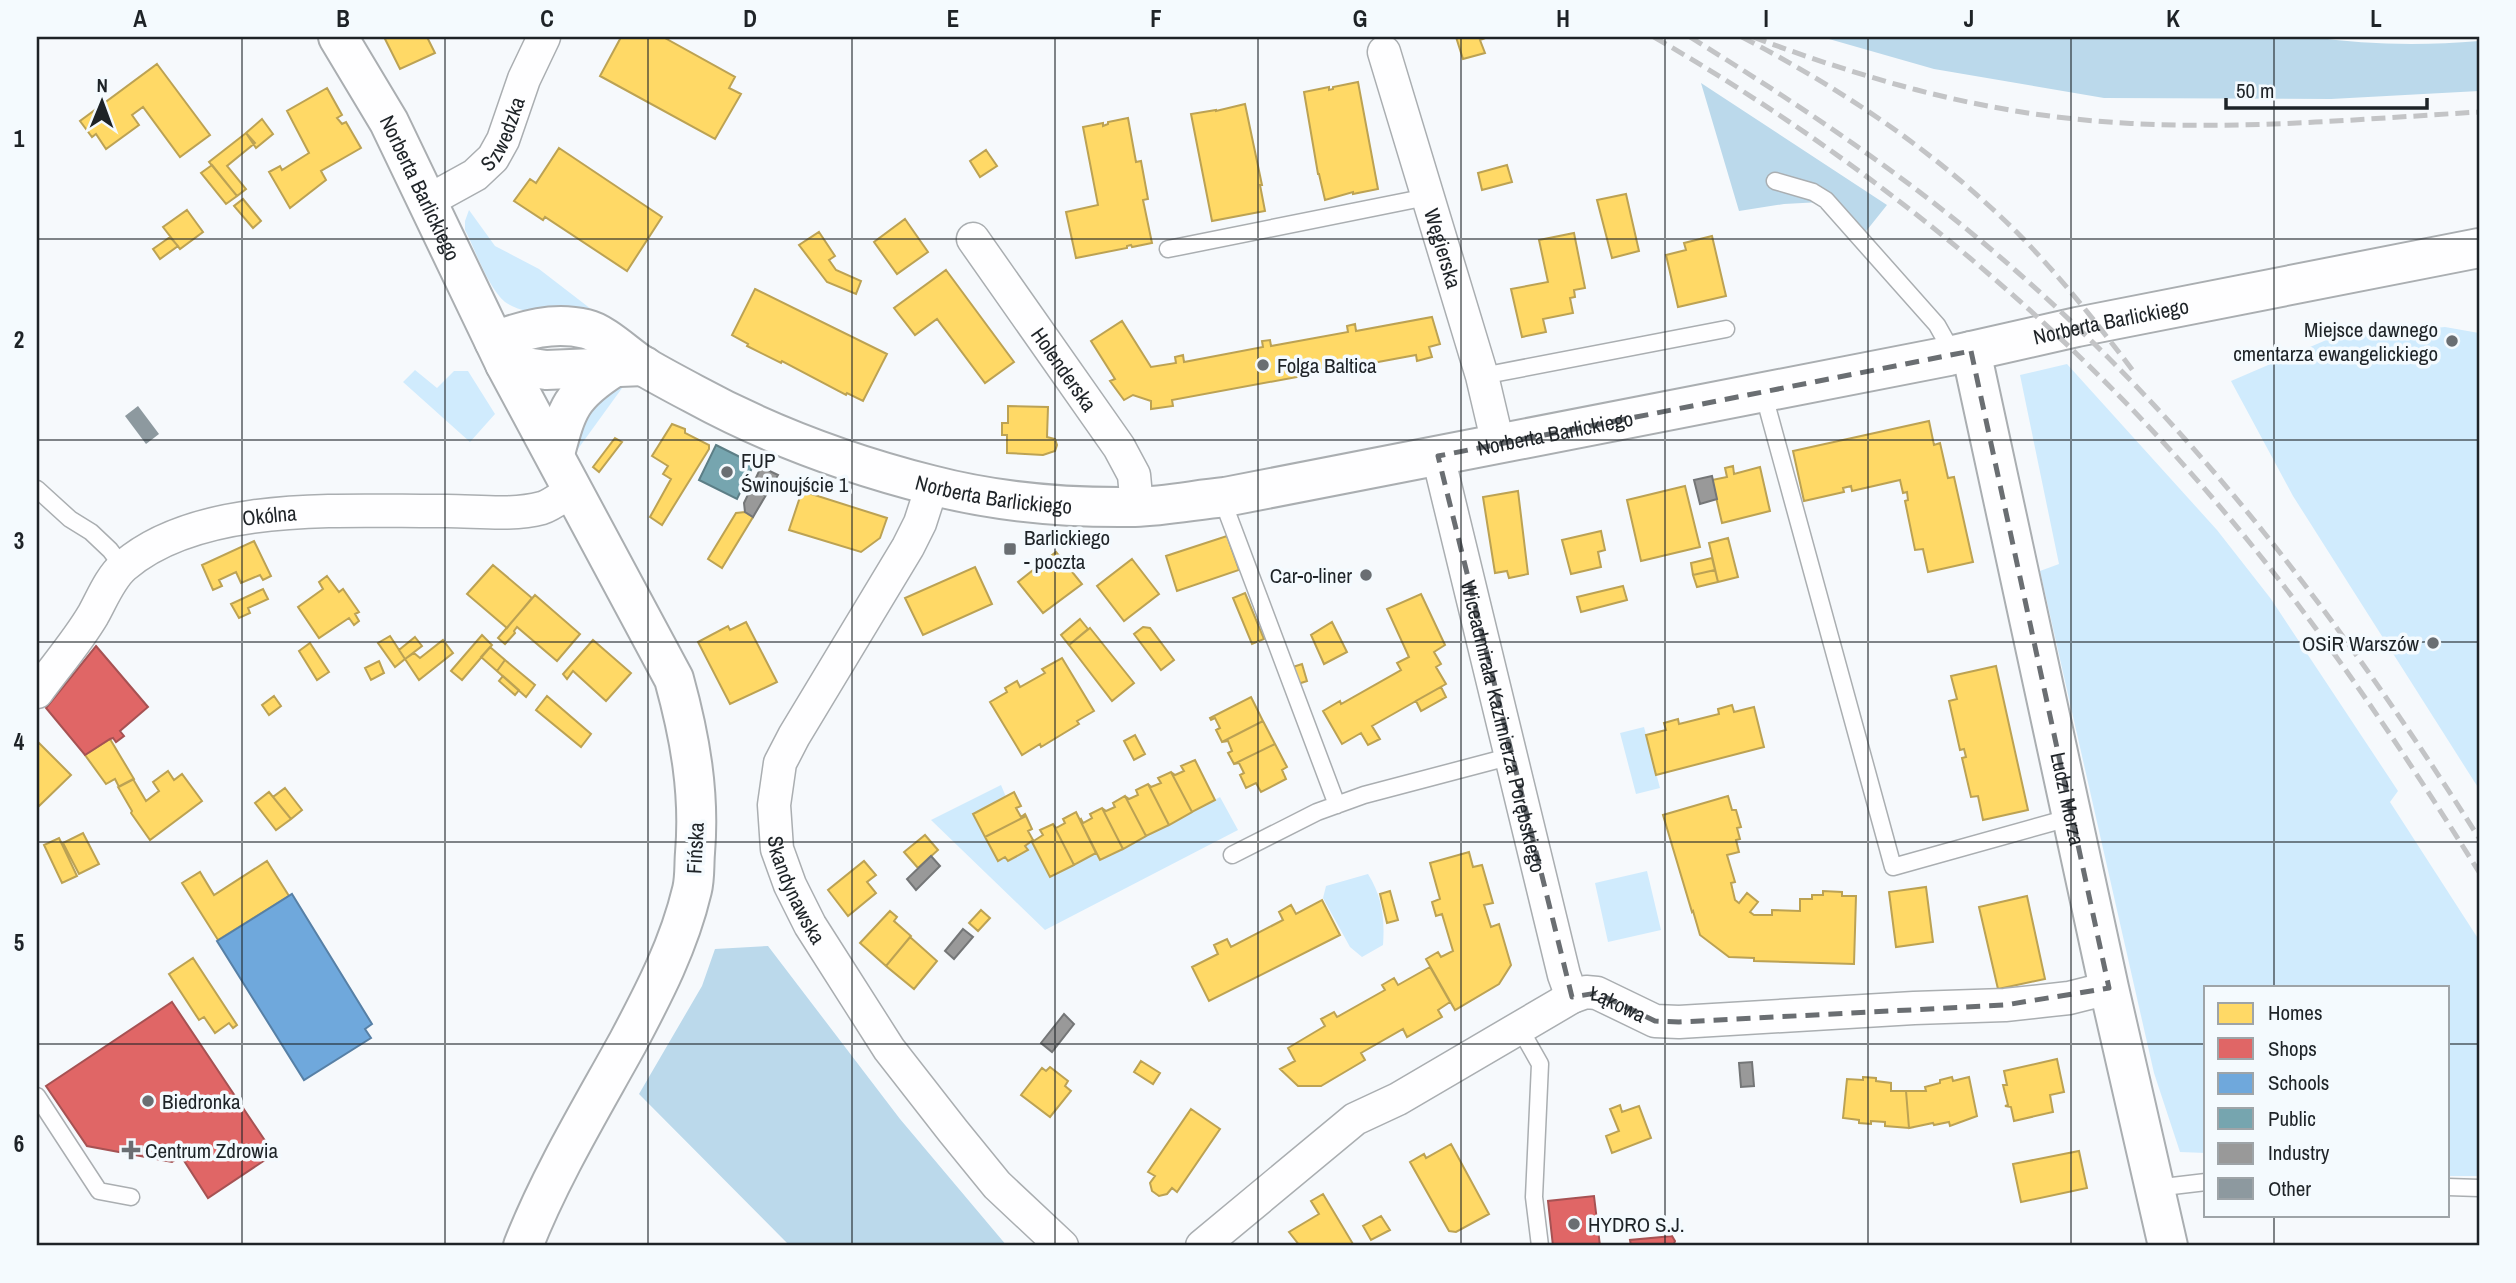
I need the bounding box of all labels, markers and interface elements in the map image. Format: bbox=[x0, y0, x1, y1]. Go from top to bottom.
text: A bbox=[133, 3, 147, 34]
text: B bbox=[336, 3, 350, 34]
text: C bbox=[540, 3, 554, 34]
text: D bbox=[743, 3, 757, 34]
text: E bbox=[947, 3, 959, 34]
text: F bbox=[1150, 3, 1162, 34]
text: G bbox=[1353, 3, 1367, 34]
text: H bbox=[1556, 3, 1570, 34]
text: I bbox=[1763, 3, 1769, 34]
text: J bbox=[1964, 3, 1974, 34]
text: K bbox=[2166, 3, 2180, 34]
text: L bbox=[2370, 3, 2382, 34]
north arrow bbox=[66, 66, 136, 136]
scale bar bbox=[2226, 66, 2427, 110]
text: N bbox=[96, 72, 108, 98]
text: 50 m bbox=[2236, 76, 2274, 105]
street label: Szwedzka bbox=[474, 92, 531, 177]
street label: Norberta Barlickiego bbox=[373, 110, 468, 265]
text: 1 bbox=[14, 123, 25, 154]
street label: Węgierska bbox=[1418, 205, 1469, 292]
street label: Norberta Barlickiego bbox=[2030, 291, 2191, 351]
place label: Miejsce dawnego cmentarza ewangelickiego bbox=[2233, 315, 2438, 368]
street label: Holenderska bbox=[1025, 321, 1104, 417]
text: 2 bbox=[14, 324, 24, 355]
marker: Miejsce dawnego cmentarza ewangelickiego bbox=[2444, 333, 2460, 349]
place label: Folga Baltica bbox=[1277, 351, 1377, 380]
marker: Folga Baltica bbox=[1255, 357, 1271, 373]
street label: Norberta Barlickiego bbox=[1475, 403, 1635, 462]
place label: FUP Świnoujście 1 bbox=[741, 446, 849, 499]
marker: FUP Świnoujście 1 bbox=[719, 464, 735, 480]
street label: Norberta Barlickiego bbox=[912, 467, 1073, 520]
street label: Okólna bbox=[240, 498, 298, 532]
place label: Barlickiego - poczta bbox=[1024, 523, 1110, 576]
text: 3 bbox=[14, 525, 24, 556]
marker: Barlickiego - poczta bbox=[1002, 541, 1018, 557]
place label: Car-o-liner bbox=[1270, 561, 1352, 590]
marker: Car-o-liner bbox=[1358, 567, 1374, 583]
street label: Wiceadmirała Kazimierza Porębskiego bbox=[1454, 577, 1553, 875]
place label: OSiR Warszów bbox=[2302, 629, 2420, 658]
marker: OSiR Warszów bbox=[2425, 635, 2441, 651]
text: 4 bbox=[14, 726, 25, 757]
street label: Ludzi Morza bbox=[2044, 749, 2092, 848]
street label: Fińska bbox=[679, 821, 711, 875]
street label: Skandynawska bbox=[762, 835, 833, 950]
text: 5 bbox=[14, 927, 24, 958]
street label: Łąkowa bbox=[1589, 978, 1651, 1029]
legend bbox=[2204, 986, 2450, 1216]
text: Homes bbox=[2268, 998, 2323, 1027]
text: Shops bbox=[2268, 1034, 2317, 1063]
text: Schools bbox=[2268, 1068, 2329, 1097]
place label: Biedronka bbox=[162, 1087, 241, 1116]
marker: Biedronka bbox=[140, 1093, 156, 1109]
text: Public bbox=[2268, 1104, 2316, 1133]
text: 6 bbox=[14, 1128, 24, 1159]
place label: Centrum Zdrowia bbox=[145, 1136, 278, 1165]
text: Industry bbox=[2268, 1138, 2330, 1167]
marker: Centrum Zdrowia bbox=[123, 1142, 139, 1158]
text: Other bbox=[2268, 1174, 2311, 1203]
place label: HYDRO S.J. bbox=[1588, 1210, 1685, 1239]
marker: HYDRO S.J. bbox=[1566, 1216, 1582, 1232]

